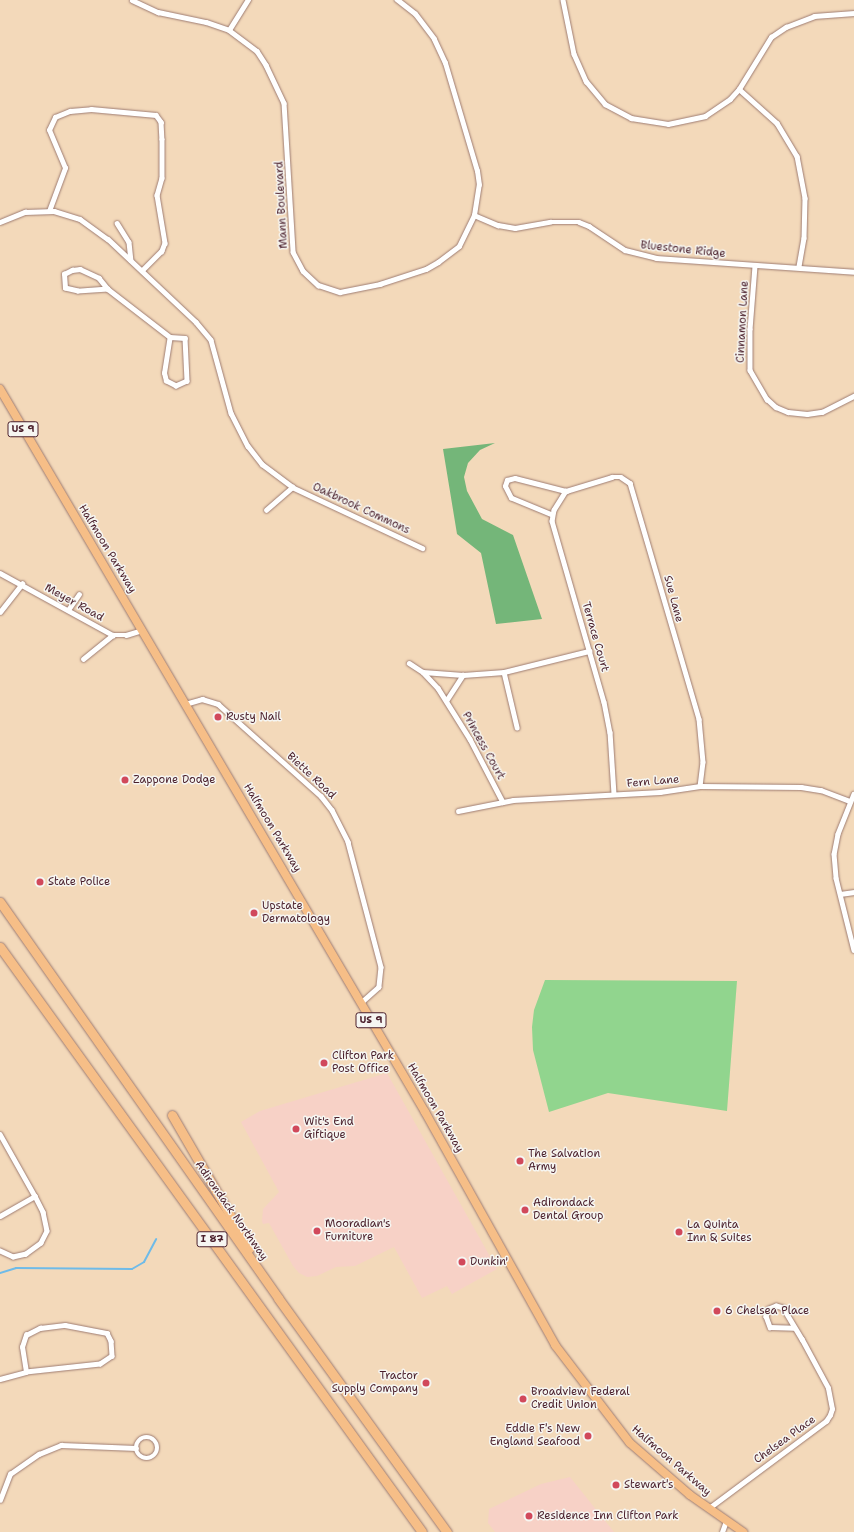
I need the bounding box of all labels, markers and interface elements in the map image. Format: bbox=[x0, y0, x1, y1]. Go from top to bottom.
street label: Mann Boulevard bbox=[273, 161, 291, 249]
street label: Bluestone Ridge bbox=[640, 239, 726, 261]
street label: Cinnamon Lane bbox=[734, 281, 752, 363]
road number: US 9 bbox=[7, 421, 39, 437]
street label: Oakbrook Commons bbox=[310, 481, 412, 537]
street label: Halfmoon Parkway bbox=[75, 502, 139, 596]
street label: Sue Lane bbox=[660, 574, 686, 624]
street label: Meyer Road bbox=[42, 581, 106, 625]
street label: Terrace Court bbox=[579, 601, 611, 673]
place label: Rusty Nail bbox=[226, 710, 281, 724]
street label: Princess Court bbox=[459, 710, 507, 782]
marker: Rusty Nail bbox=[213, 712, 223, 722]
street label: Biette Road bbox=[284, 750, 338, 802]
place label: Zappone Dodge bbox=[133, 773, 216, 787]
street label: Fern Lane bbox=[626, 773, 680, 791]
marker: Zappone Dodge bbox=[120, 775, 130, 785]
street label: Halfmoon Parkway bbox=[240, 781, 304, 875]
place label: State Police bbox=[48, 875, 110, 889]
marker: State Police bbox=[35, 877, 45, 887]
place label: Upstate Dermatology bbox=[262, 900, 330, 926]
marker: Upstate Dermatology bbox=[249, 908, 259, 918]
road number: US 9 bbox=[355, 1012, 387, 1028]
place label: Clifton Park Post Office bbox=[332, 1050, 394, 1076]
marker: Clifton Park Post Office bbox=[319, 1058, 329, 1068]
street label: Halfmoon Parkway bbox=[404, 1061, 466, 1155]
place label: Wit's End Giftique bbox=[304, 1116, 354, 1142]
marker: Wit's End Giftique bbox=[291, 1124, 301, 1134]
place label: The Salvation Army bbox=[528, 1148, 600, 1174]
marker: The Salvation Army bbox=[515, 1156, 525, 1166]
street label: Adirondack Northway bbox=[192, 1159, 270, 1263]
place label: Adirondack Dental Group bbox=[533, 1197, 603, 1223]
marker: Adirondack Dental Group bbox=[520, 1205, 530, 1215]
place label: Mooradian's Furniture bbox=[325, 1218, 390, 1244]
place label: La Quinta Inn & Suites bbox=[687, 1219, 752, 1245]
marker: Mooradian's Furniture bbox=[312, 1226, 322, 1236]
marker: La Quinta Inn & Suites bbox=[674, 1227, 684, 1237]
road number: I 87 bbox=[196, 1231, 228, 1247]
place label: Dunkin' bbox=[470, 1255, 508, 1269]
marker: Dunkin' bbox=[457, 1257, 467, 1267]
place label: 6 Chelsea Place bbox=[725, 1304, 809, 1318]
marker: 6 Chelsea Place bbox=[712, 1306, 722, 1316]
place label: Tractor Supply Company bbox=[332, 1370, 418, 1396]
marker: Tractor Supply Company bbox=[421, 1378, 431, 1388]
place label: Broadview Federal Credit Union bbox=[531, 1386, 630, 1412]
marker: Broadview Federal Credit Union bbox=[518, 1394, 528, 1404]
street label: Chelsea Place bbox=[752, 1413, 818, 1467]
place label: Eddie F's New England Seafood bbox=[490, 1423, 580, 1449]
street label: Halfmoon Parkway bbox=[629, 1423, 713, 1499]
marker: Eddie F's New England Seafood bbox=[583, 1431, 593, 1441]
place label: Stewart's bbox=[624, 1478, 674, 1492]
marker: Stewart's bbox=[611, 1480, 621, 1490]
place label: Residence Inn Clifton Park bbox=[537, 1509, 679, 1523]
marker: Residence Inn Clifton Park bbox=[524, 1511, 534, 1521]

